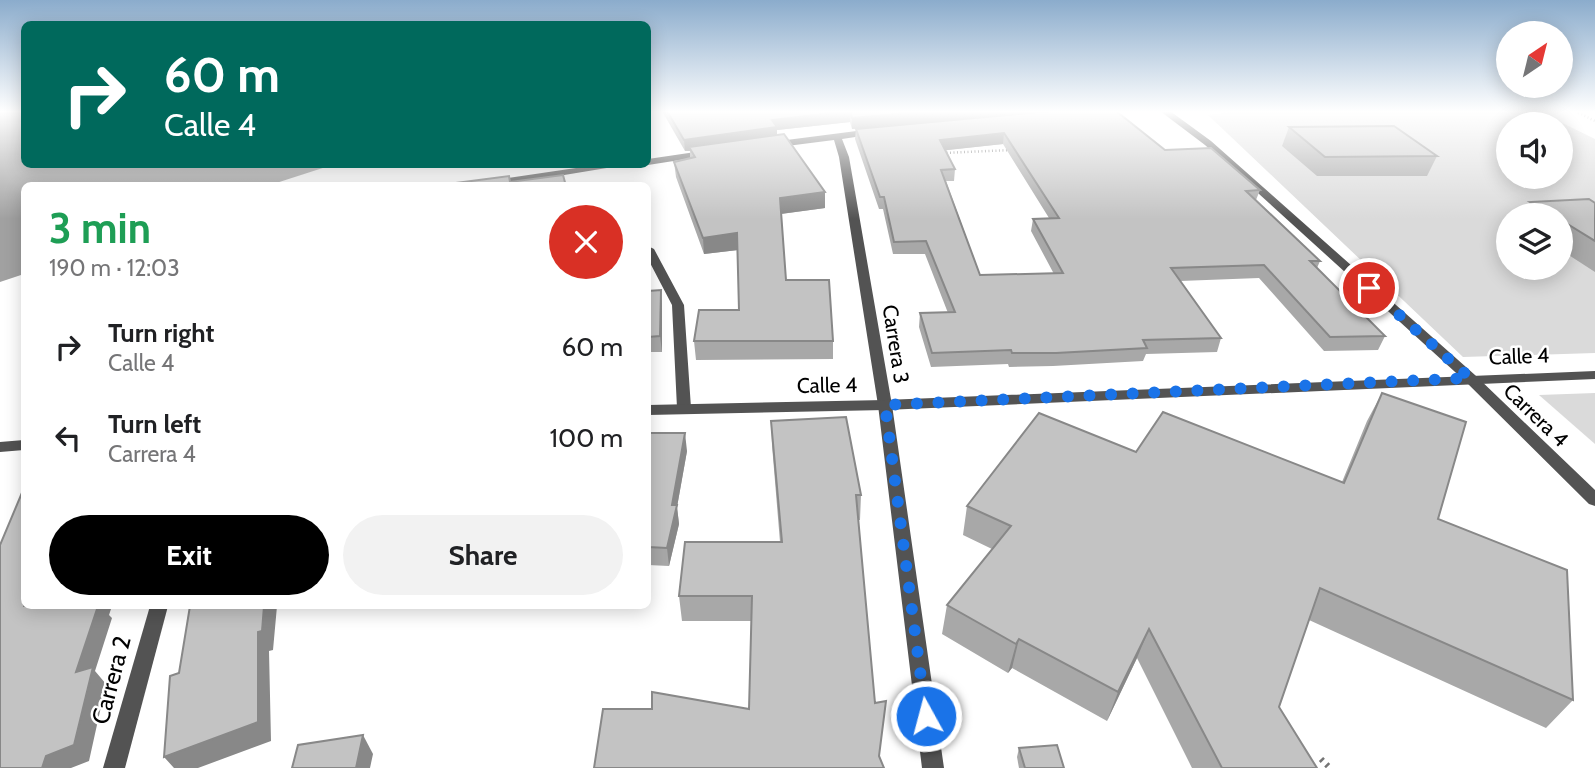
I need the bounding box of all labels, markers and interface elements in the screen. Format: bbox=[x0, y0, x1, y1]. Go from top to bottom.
north arrow bbox=[1496, 21, 1573, 98]
map controls bbox=[1496, 21, 1573, 280]
text: 60 m bbox=[164, 45, 280, 104]
icon: right bbox=[49, 49, 140, 140]
text: Calle 4 bbox=[164, 105, 256, 144]
button: sound bbox=[1496, 112, 1573, 189]
text: 3 min bbox=[49, 202, 151, 254]
button: layers bbox=[1496, 203, 1573, 280]
button: close bbox=[549, 205, 623, 279]
text: 190 m · 12:03 bbox=[49, 254, 180, 282]
pin bbox=[1339, 258, 1399, 318]
icon: arrive bbox=[1350, 269, 1388, 307]
street label: Carrera 3 bbox=[877, 303, 915, 385]
text: Turn right bbox=[108, 317, 214, 349]
icon: right bbox=[49, 328, 87, 366]
text: 60 m bbox=[561, 331, 623, 363]
street label: Calle 4 bbox=[1488, 342, 1550, 370]
text: Calle 4 bbox=[108, 349, 174, 377]
street label: Calle 4 bbox=[797, 372, 857, 398]
street label: Carrera 4 bbox=[1498, 378, 1574, 452]
text: Turn left bbox=[108, 408, 201, 440]
icon: left bbox=[49, 419, 87, 457]
text: 100 m bbox=[550, 422, 623, 454]
text: Carrera 4 bbox=[108, 440, 196, 468]
button: Exit bbox=[49, 515, 329, 595]
button: Share bbox=[343, 515, 623, 595]
street label: Carrera 2 bbox=[85, 633, 137, 727]
position arrow bbox=[889, 679, 963, 753]

